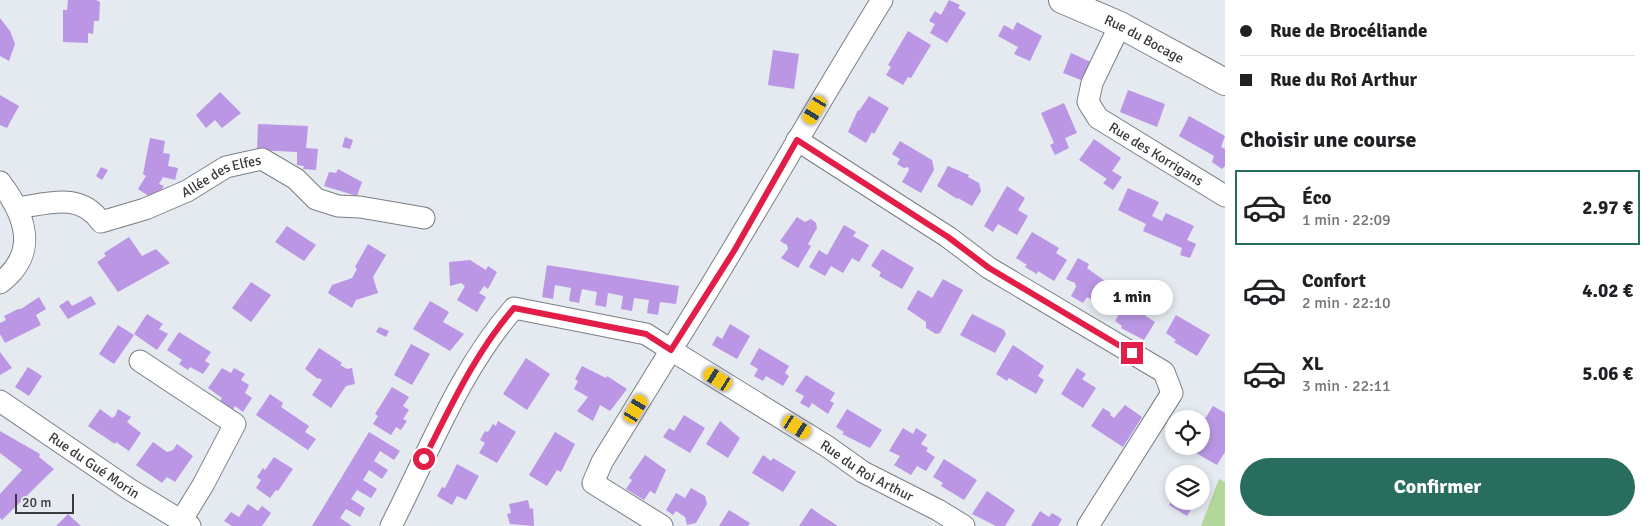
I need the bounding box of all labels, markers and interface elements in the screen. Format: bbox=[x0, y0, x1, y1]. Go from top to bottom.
street label: Rue du Bocage bbox=[1102, 11, 1187, 67]
text: Rue de Brocéliande bbox=[1270, 19, 1427, 43]
text: Rue du Roi Arthur bbox=[1270, 68, 1417, 92]
car bbox=[800, 93, 829, 127]
street label: Rue des Korrigans bbox=[1106, 119, 1206, 190]
text: Choisir une course bbox=[1240, 126, 1416, 153]
street label: Allée des Elfes bbox=[179, 151, 263, 201]
icon: car bbox=[1242, 185, 1287, 230]
text: Éco bbox=[1302, 186, 1332, 210]
text: 2.97 € bbox=[1582, 196, 1633, 220]
text: 1 min · 22:09 bbox=[1302, 210, 1391, 230]
icon: car bbox=[1242, 268, 1287, 313]
text: Confort bbox=[1302, 269, 1366, 293]
text: 4.02 € bbox=[1582, 279, 1633, 303]
callout: 1 min bbox=[1091, 280, 1173, 316]
text: 1 min bbox=[1113, 287, 1151, 307]
text: 2 min · 22:10 bbox=[1302, 293, 1391, 313]
route end bbox=[1121, 342, 1143, 364]
icon: car bbox=[1242, 351, 1287, 396]
text: XL bbox=[1302, 352, 1324, 376]
text: 5.06 € bbox=[1582, 362, 1633, 386]
car bbox=[701, 365, 734, 393]
text: 3 min · 22:11 bbox=[1302, 376, 1391, 396]
car bbox=[621, 392, 650, 426]
map controls bbox=[1165, 410, 1210, 510]
button: locate bbox=[1165, 410, 1210, 455]
car bbox=[780, 413, 813, 441]
street label: Rue du Gué Morin bbox=[45, 429, 143, 502]
street label: Rue du Roi Arthur bbox=[817, 436, 917, 506]
route start bbox=[413, 448, 435, 470]
button: Confirmer bbox=[1240, 458, 1635, 516]
button: layers bbox=[1165, 465, 1210, 510]
scale bar bbox=[15, 491, 74, 514]
text: 20 m bbox=[22, 494, 51, 511]

